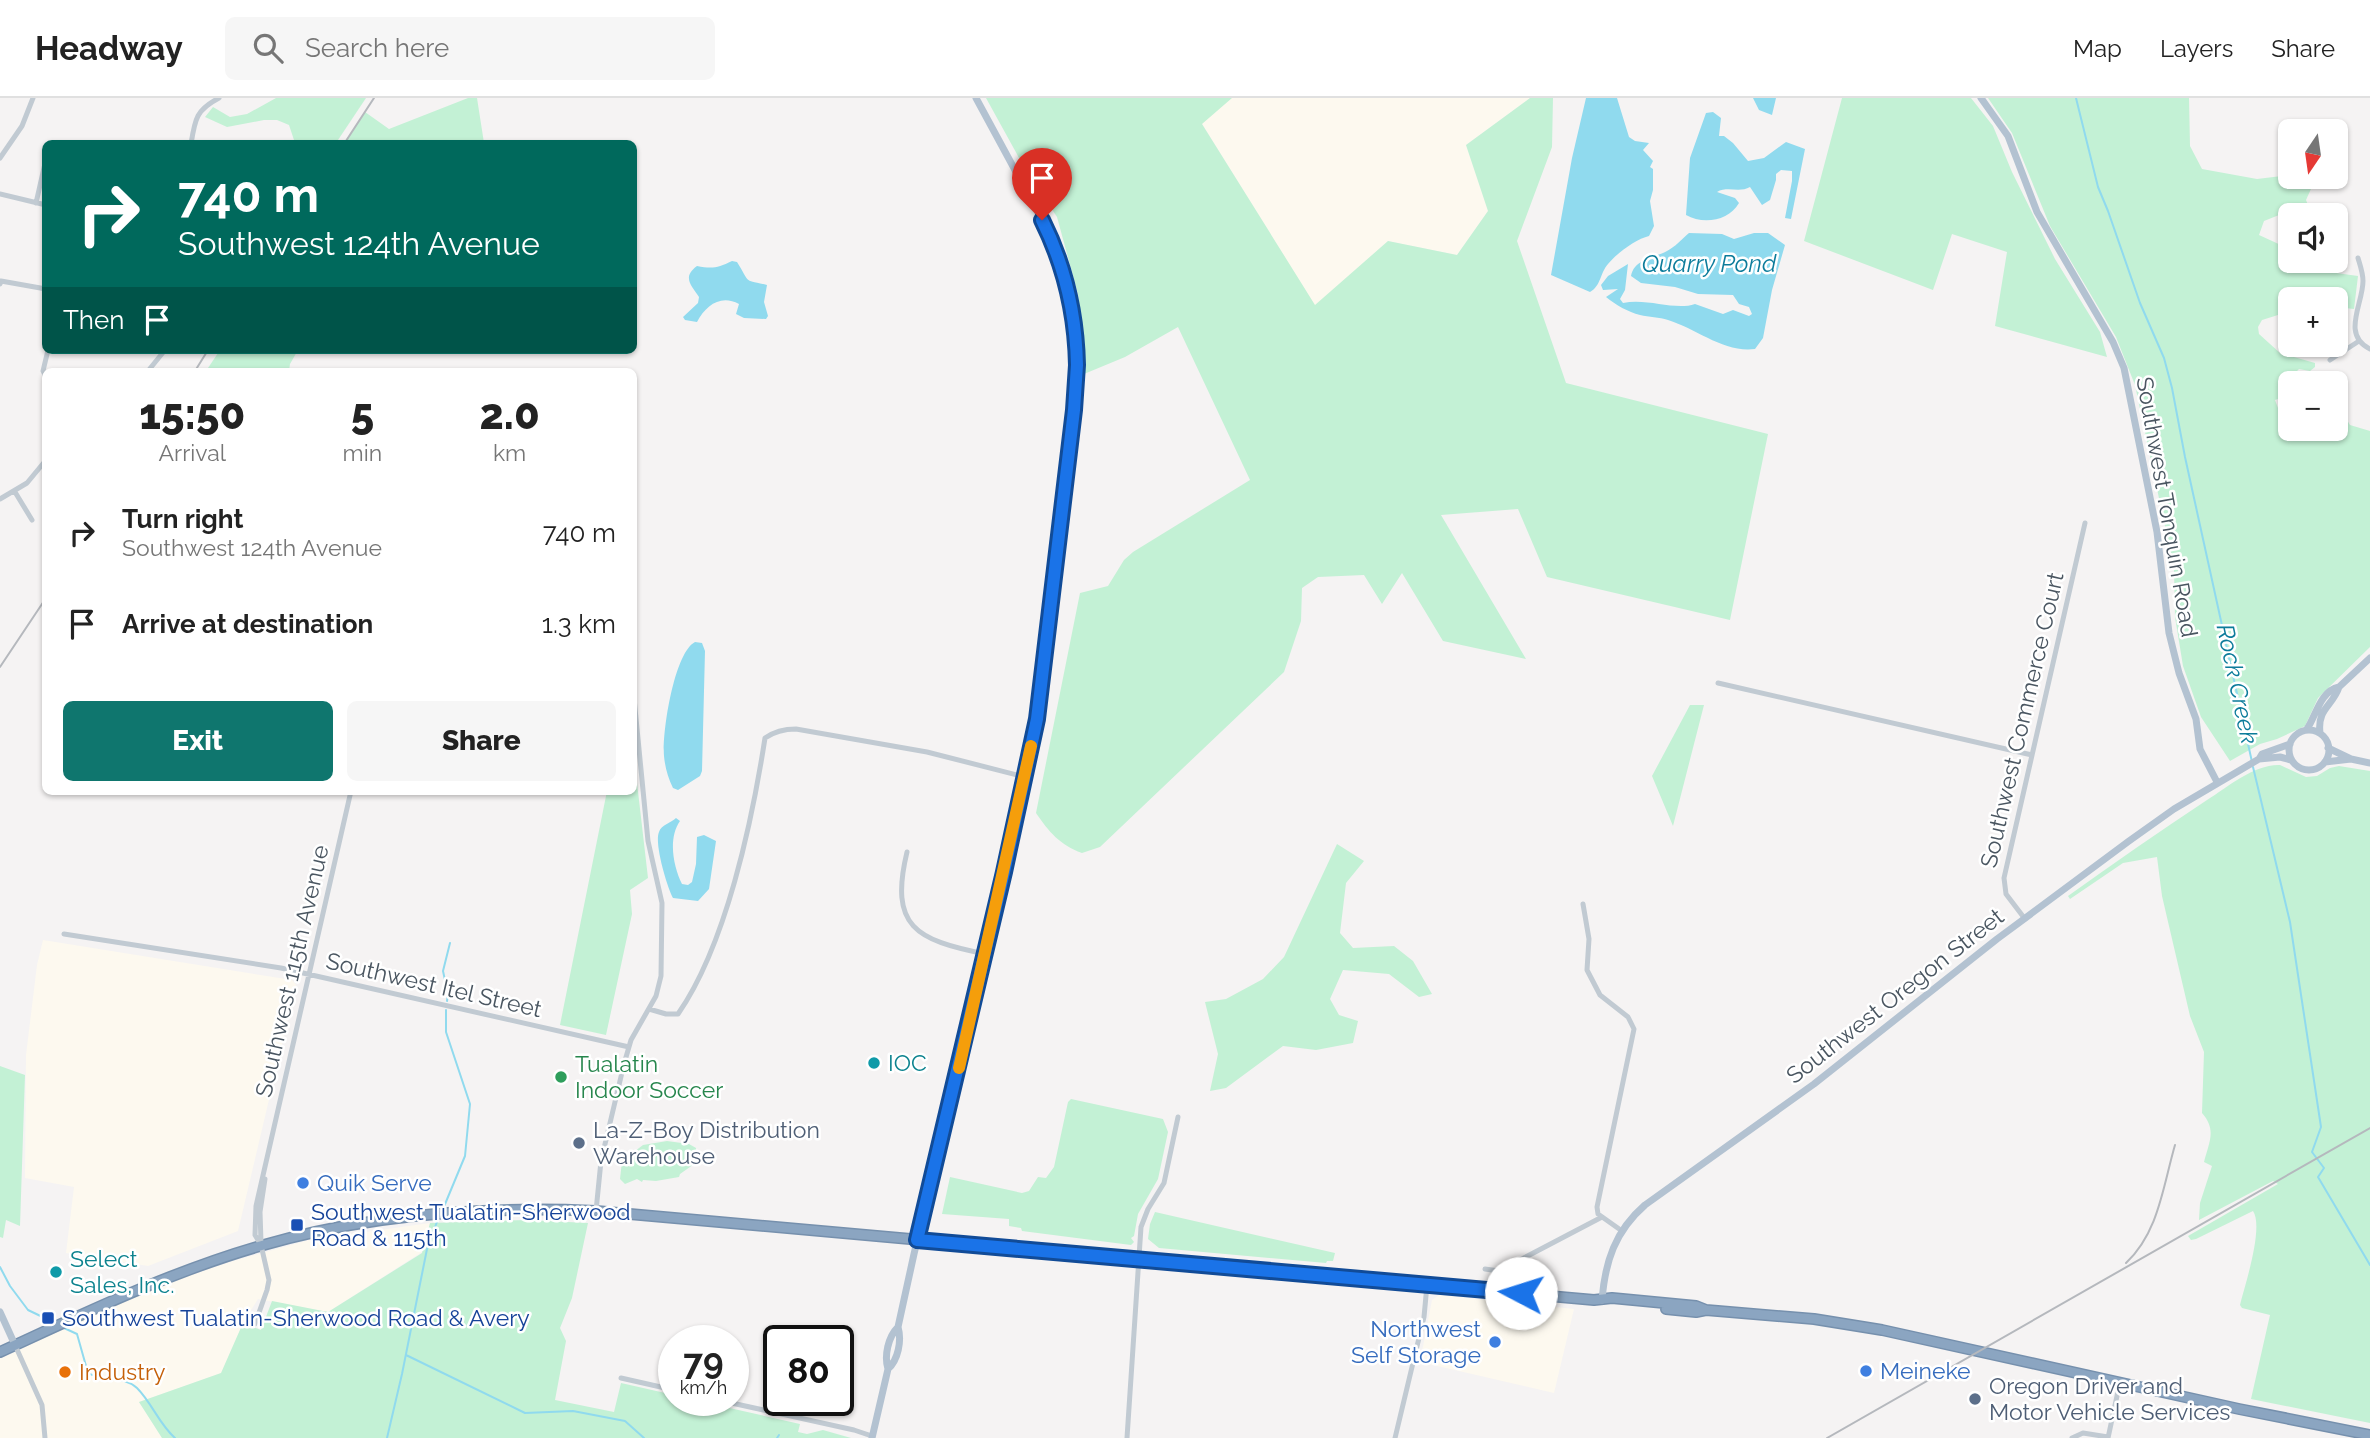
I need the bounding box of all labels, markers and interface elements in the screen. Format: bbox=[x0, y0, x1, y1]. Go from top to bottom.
search box bbox=[225, 17, 715, 80]
text: Headway bbox=[35, 29, 183, 68]
icon: search bbox=[249, 29, 287, 67]
text: Search here bbox=[305, 33, 449, 63]
text: Map bbox=[2073, 34, 2122, 63]
text: Layers bbox=[2160, 34, 2233, 63]
text: Share bbox=[2271, 34, 2335, 63]
north arrow bbox=[2278, 119, 2348, 189]
map controls bbox=[2278, 119, 2348, 441]
pin bbox=[1012, 148, 1072, 220]
icon: arrive bbox=[1023, 159, 1061, 197]
text: 740 m bbox=[178, 166, 319, 223]
icon: right bbox=[63, 168, 154, 259]
button: sound bbox=[2278, 203, 2348, 273]
text: Southwest 124th Avenue bbox=[178, 225, 540, 262]
water label: Quarry Pond bbox=[1642, 249, 1777, 278]
button: + bbox=[2278, 287, 2348, 357]
icon: arrive bbox=[138, 301, 176, 339]
text: Then bbox=[63, 305, 124, 335]
button: − bbox=[2278, 371, 2348, 441]
street label: Southwest Tonquin Road bbox=[2131, 375, 2204, 639]
text: 15:50 bbox=[139, 390, 245, 439]
text: 5 bbox=[351, 390, 374, 439]
text: 2.0 bbox=[479, 390, 540, 439]
text: Arrival bbox=[159, 439, 226, 466]
text: min bbox=[343, 439, 382, 466]
text: km bbox=[493, 439, 526, 466]
text: Turn right bbox=[122, 504, 243, 534]
icon: right bbox=[63, 514, 101, 552]
text: 740 m bbox=[543, 518, 616, 548]
text: Southwest 124th Avenue bbox=[122, 534, 382, 561]
street label: Southwest Commerce Court bbox=[1974, 569, 2069, 870]
icon: arrive bbox=[63, 605, 101, 643]
text: Arrive at destination bbox=[122, 609, 373, 639]
text: 1.3 km bbox=[542, 609, 616, 639]
water label: Rock Creek bbox=[2211, 621, 2264, 747]
button: Exit bbox=[63, 701, 333, 781]
button: Share bbox=[347, 701, 616, 781]
street label: Southwest 115th Avenue bbox=[249, 842, 334, 1100]
street label: Southwest Oregon Street bbox=[1781, 902, 2009, 1089]
street label: Southwest Itel Street bbox=[324, 947, 545, 1023]
place label: IOC bbox=[888, 1049, 927, 1076]
place label: Tualatin Indoor Soccer bbox=[575, 1050, 723, 1103]
marker: IOC bbox=[866, 1055, 882, 1071]
marker: Tualatin Indoor Soccer bbox=[553, 1069, 569, 1085]
place label: La-Z-Boy Distribution Warehouse bbox=[593, 1116, 820, 1169]
marker: La-Z-Boy Distribution Warehouse bbox=[571, 1135, 587, 1151]
place label: Quik Serve bbox=[317, 1169, 432, 1196]
marker: Quik Serve bbox=[295, 1175, 311, 1191]
place label: Southwest Tualatin-Sherwood Road & 115th bbox=[311, 1198, 631, 1251]
marker: Southwest Tualatin-Sherwood Road & 115th bbox=[289, 1217, 305, 1233]
place label: Select Sales, Inc. bbox=[70, 1245, 175, 1298]
position arrow bbox=[1484, 1256, 1558, 1330]
marker: Select Sales, Inc. bbox=[48, 1264, 64, 1280]
place label: Southwest Tualatin-Sherwood Road & Avery bbox=[62, 1304, 530, 1331]
marker: Southwest Tualatin-Sherwood Road & Avery bbox=[40, 1310, 56, 1326]
place label: Northwest Self Storage bbox=[1351, 1315, 1481, 1368]
speed limit sign: 80 bbox=[763, 1325, 854, 1416]
marker: Northwest Self Storage bbox=[1487, 1334, 1503, 1350]
text: 79 bbox=[683, 1341, 724, 1382]
place label: Meineke bbox=[1880, 1357, 1970, 1384]
place label: Industry bbox=[79, 1358, 165, 1385]
marker: Meineke bbox=[1858, 1363, 1874, 1379]
marker: Industry bbox=[57, 1364, 73, 1380]
place label: Oregon Driver and Motor Vehicle Services bbox=[1989, 1372, 2230, 1425]
text: km/h bbox=[680, 1377, 727, 1398]
marker: Oregon Driver and Motor Vehicle Services bbox=[1967, 1391, 1983, 1407]

